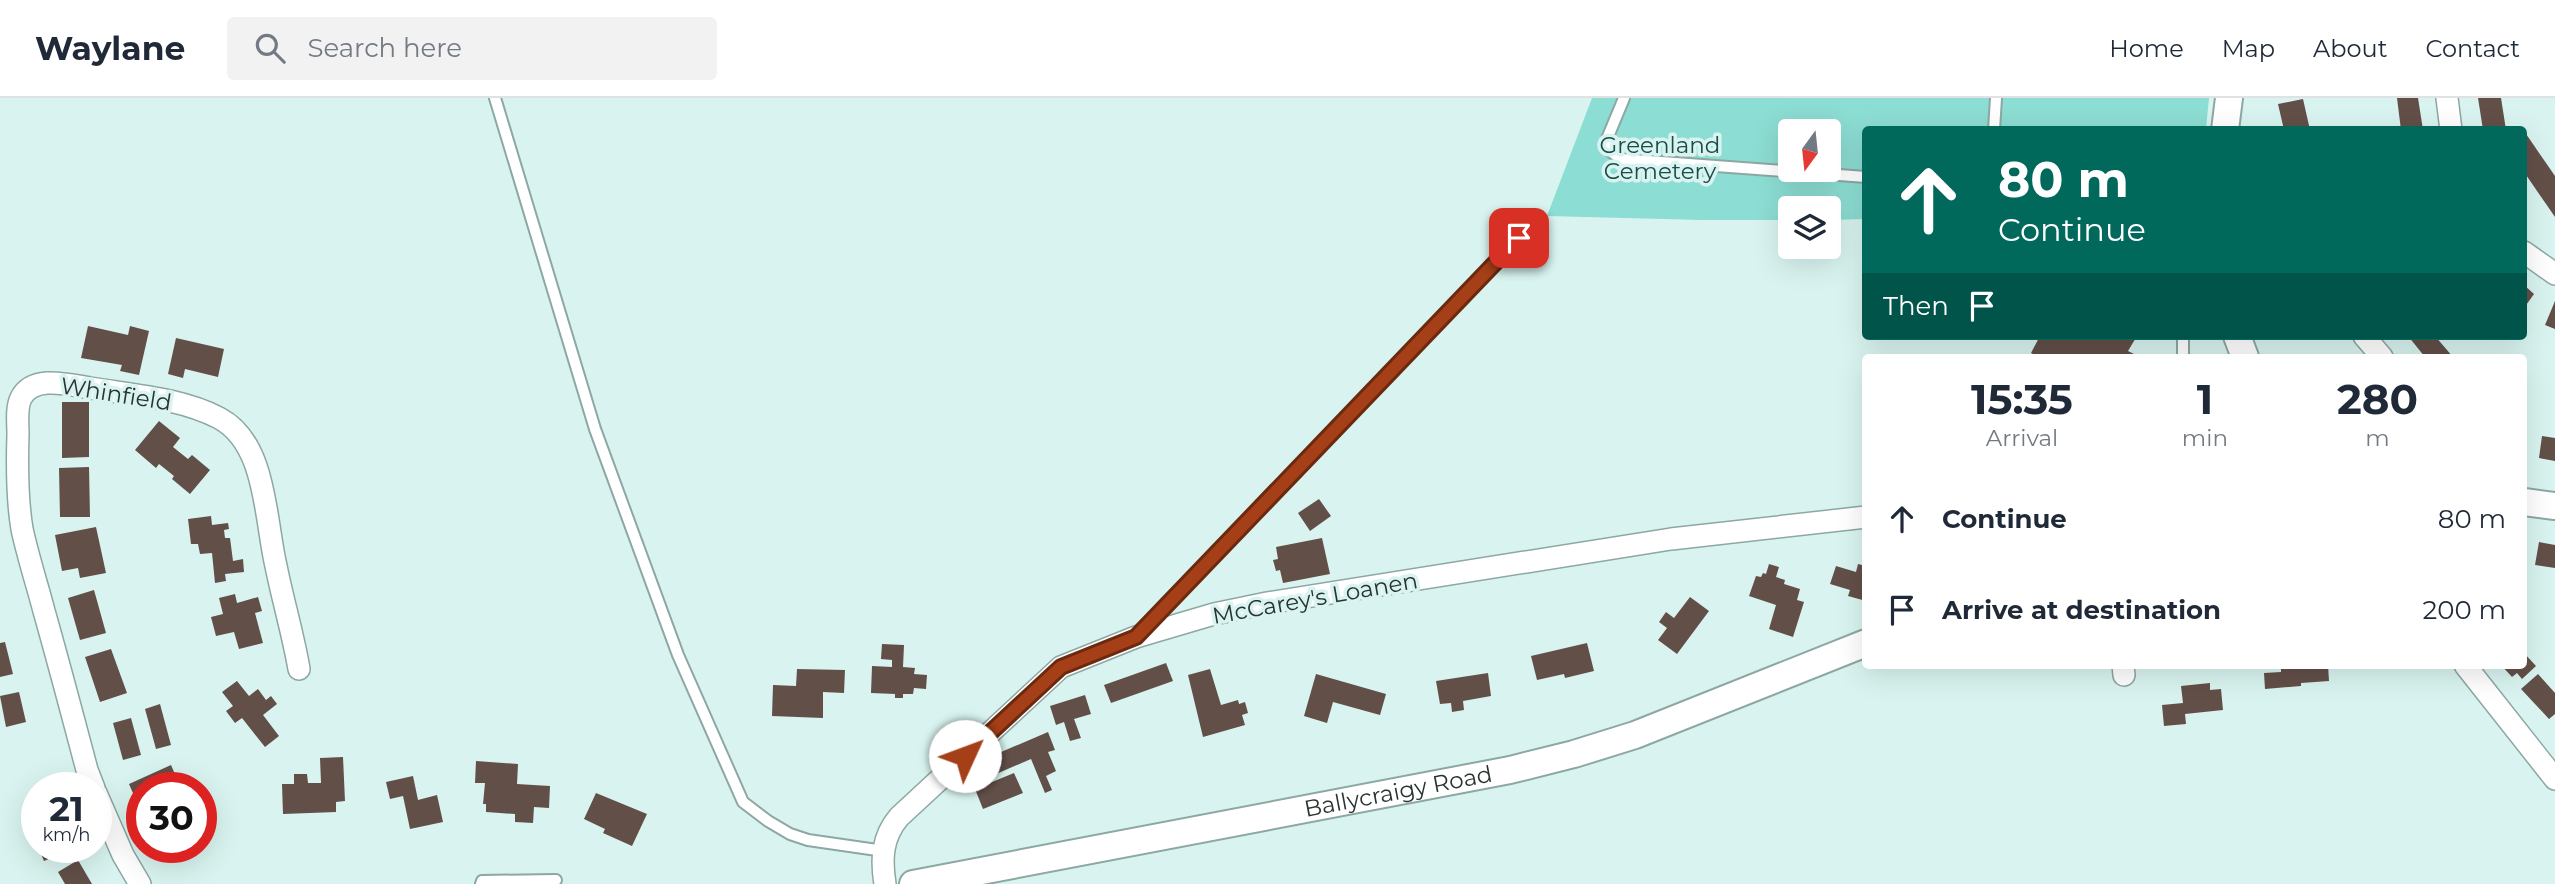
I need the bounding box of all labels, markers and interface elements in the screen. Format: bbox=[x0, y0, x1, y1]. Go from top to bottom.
search box bbox=[227, 17, 717, 80]
text: Waylane bbox=[35, 28, 185, 68]
icon: search bbox=[251, 29, 289, 67]
text: Search here bbox=[307, 32, 462, 64]
text: Home bbox=[2109, 34, 2184, 63]
text: Map bbox=[2222, 34, 2275, 63]
text: About bbox=[2313, 34, 2387, 63]
text: Contact bbox=[2425, 34, 2520, 63]
north arrow bbox=[1778, 119, 1841, 182]
map controls bbox=[1778, 119, 1841, 259]
park label: Greenland Cemetery bbox=[1600, 131, 1720, 185]
text: 80 m bbox=[1998, 150, 2129, 209]
icon: ahead bbox=[1883, 154, 1974, 245]
button: layers bbox=[1778, 196, 1841, 259]
pin bbox=[1489, 208, 1549, 268]
text: Continue bbox=[1998, 210, 2146, 249]
icon: arrive bbox=[1500, 219, 1538, 257]
icon: arrive bbox=[1963, 287, 2001, 325]
text: Then bbox=[1883, 290, 1949, 322]
street label: Whinfield bbox=[58, 371, 174, 417]
text: 15:35 bbox=[1971, 373, 2073, 425]
text: 1 bbox=[2197, 373, 2213, 425]
text: 280 bbox=[2337, 373, 2418, 425]
text: Arrival bbox=[1986, 424, 2058, 452]
text: min bbox=[2182, 424, 2228, 452]
text: m bbox=[2365, 424, 2390, 452]
icon: ahead bbox=[1883, 500, 1921, 538]
text: Continue bbox=[1942, 503, 2067, 535]
text: 80 m bbox=[2438, 503, 2506, 535]
street label: McCarey's Loanen bbox=[1210, 566, 1420, 630]
icon: arrive bbox=[1883, 591, 1921, 629]
text: Arrive at destination bbox=[1942, 594, 2221, 626]
text: 200 m bbox=[2422, 594, 2506, 626]
position arrow bbox=[928, 719, 1002, 793]
street label: Ballycraigy Road bbox=[1302, 760, 1495, 823]
speed limit sign: 30 bbox=[126, 772, 217, 863]
text: 21 bbox=[49, 787, 84, 830]
text: km/h bbox=[42, 824, 91, 846]

